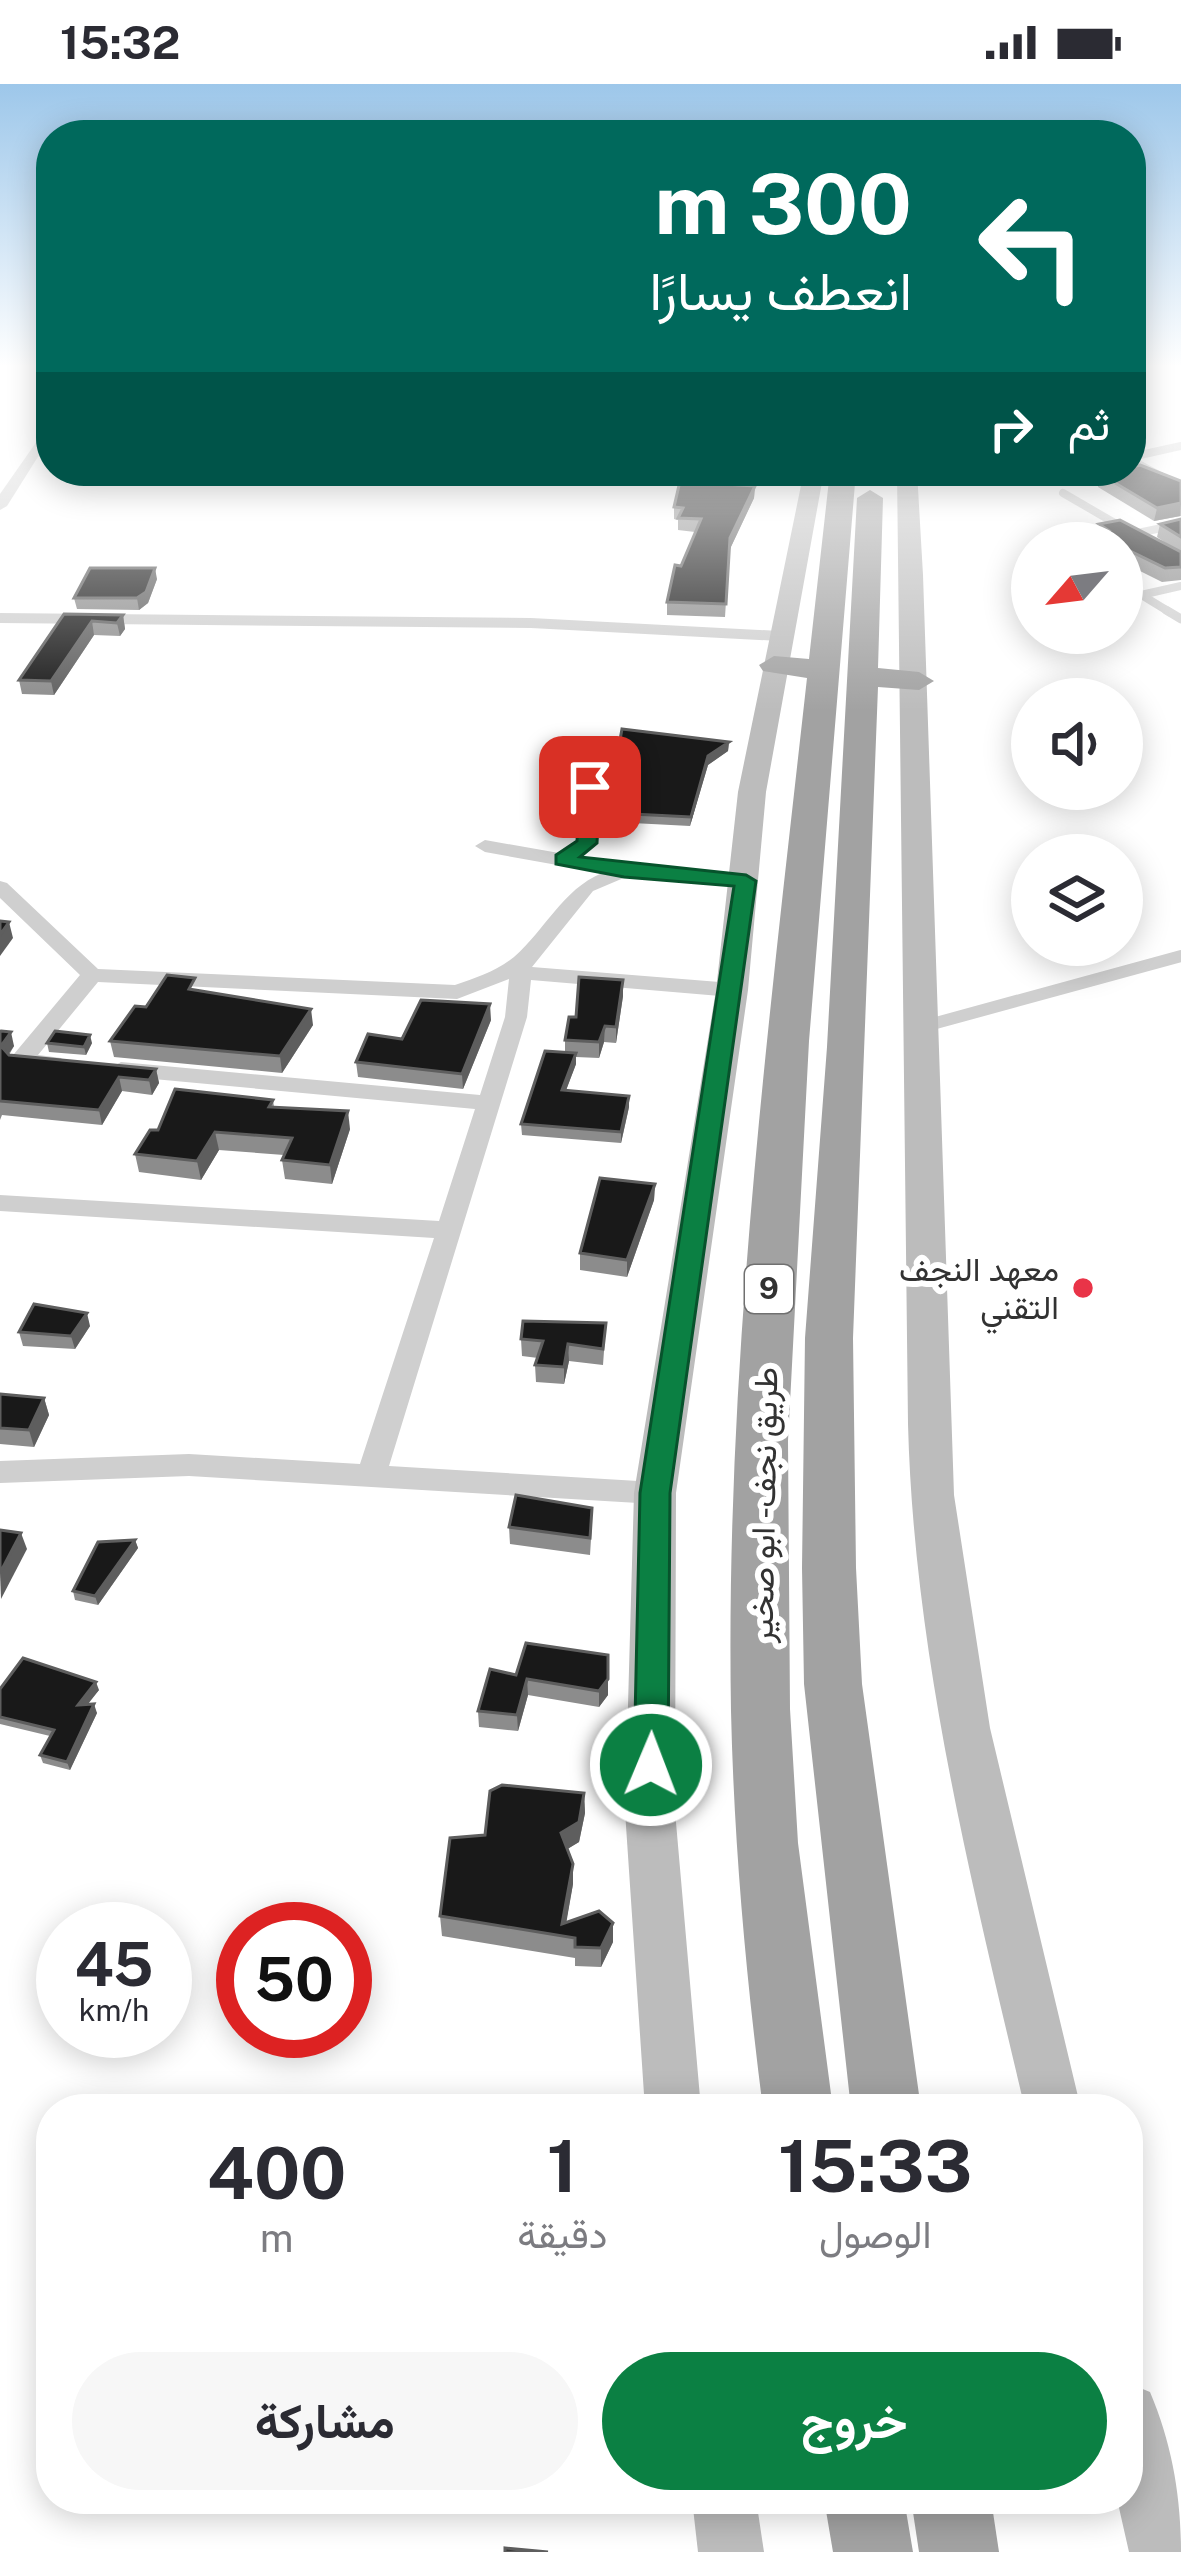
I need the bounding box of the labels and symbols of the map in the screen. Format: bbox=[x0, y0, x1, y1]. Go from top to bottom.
north arrow bbox=[1011, 522, 1143, 654]
pin bbox=[539, 736, 641, 838]
place label: معهد النجف التقني bbox=[899, 1250, 1059, 1334]
road number: 9 bbox=[745, 1265, 793, 1313]
marker: معهد النجف التقني bbox=[1070, 1275, 1096, 1301]
street label: طريق نجف - ابو صخير bbox=[742, 1367, 786, 1644]
position arrow bbox=[588, 1702, 714, 1828]
speed limit sign: 50 bbox=[216, 1902, 372, 2058]

